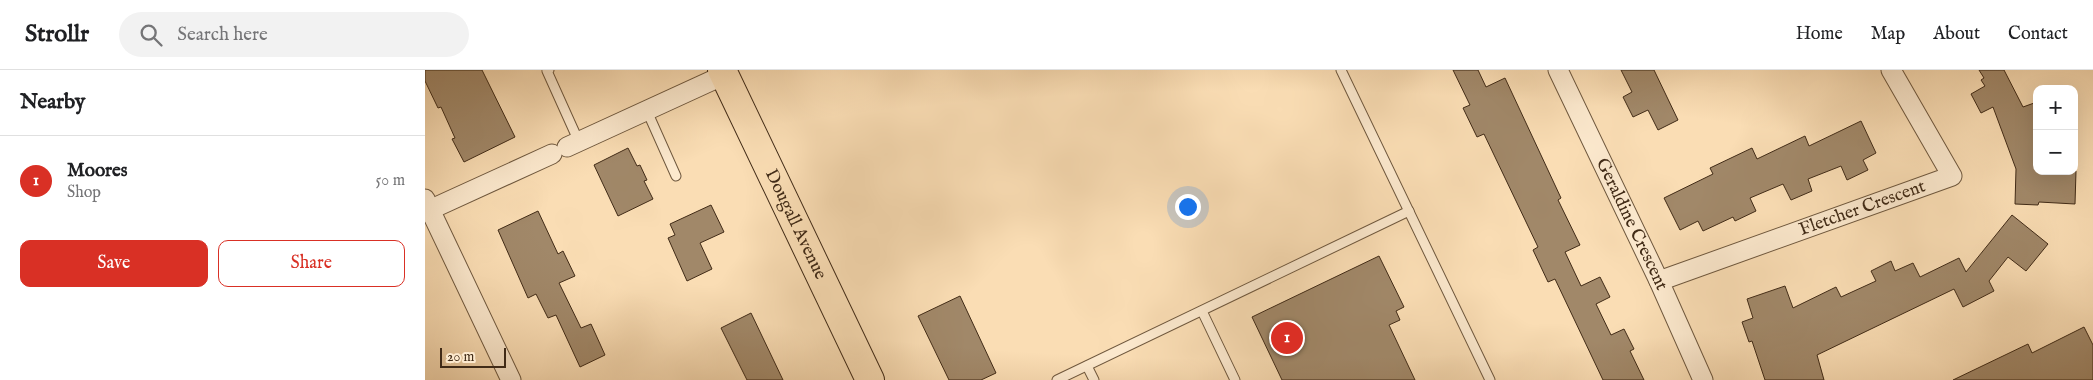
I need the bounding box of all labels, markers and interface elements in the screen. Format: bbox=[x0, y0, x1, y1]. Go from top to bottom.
search box bbox=[119, 12, 469, 57]
text: Strollr bbox=[25, 19, 89, 50]
icon: search bbox=[137, 21, 165, 49]
text: Search here bbox=[177, 23, 268, 47]
text: Home bbox=[1796, 23, 1843, 46]
text: Map bbox=[1871, 23, 1905, 46]
text: About bbox=[1933, 23, 1980, 46]
text: Contact bbox=[2008, 23, 2068, 46]
map controls bbox=[2033, 85, 2078, 175]
button: + bbox=[2033, 85, 2078, 130]
text: Nearby bbox=[20, 89, 85, 116]
button: − bbox=[2033, 130, 2078, 175]
street label: Geraldine Crescent bbox=[1590, 154, 1673, 294]
text: Moores bbox=[67, 159, 127, 183]
street label: Dougall Avenue bbox=[759, 165, 832, 283]
text: 1 bbox=[33, 171, 39, 191]
text: 50 m bbox=[376, 171, 405, 191]
street label: Fletcher Crescent bbox=[1796, 175, 1929, 241]
text: Shop bbox=[67, 183, 101, 203]
your location bbox=[1175, 194, 1201, 220]
button: Save bbox=[20, 240, 208, 287]
button: Share bbox=[218, 240, 405, 287]
pin: 1 bbox=[1271, 319, 1303, 357]
scale bar bbox=[440, 345, 506, 368]
text: 20 m bbox=[447, 348, 474, 366]

